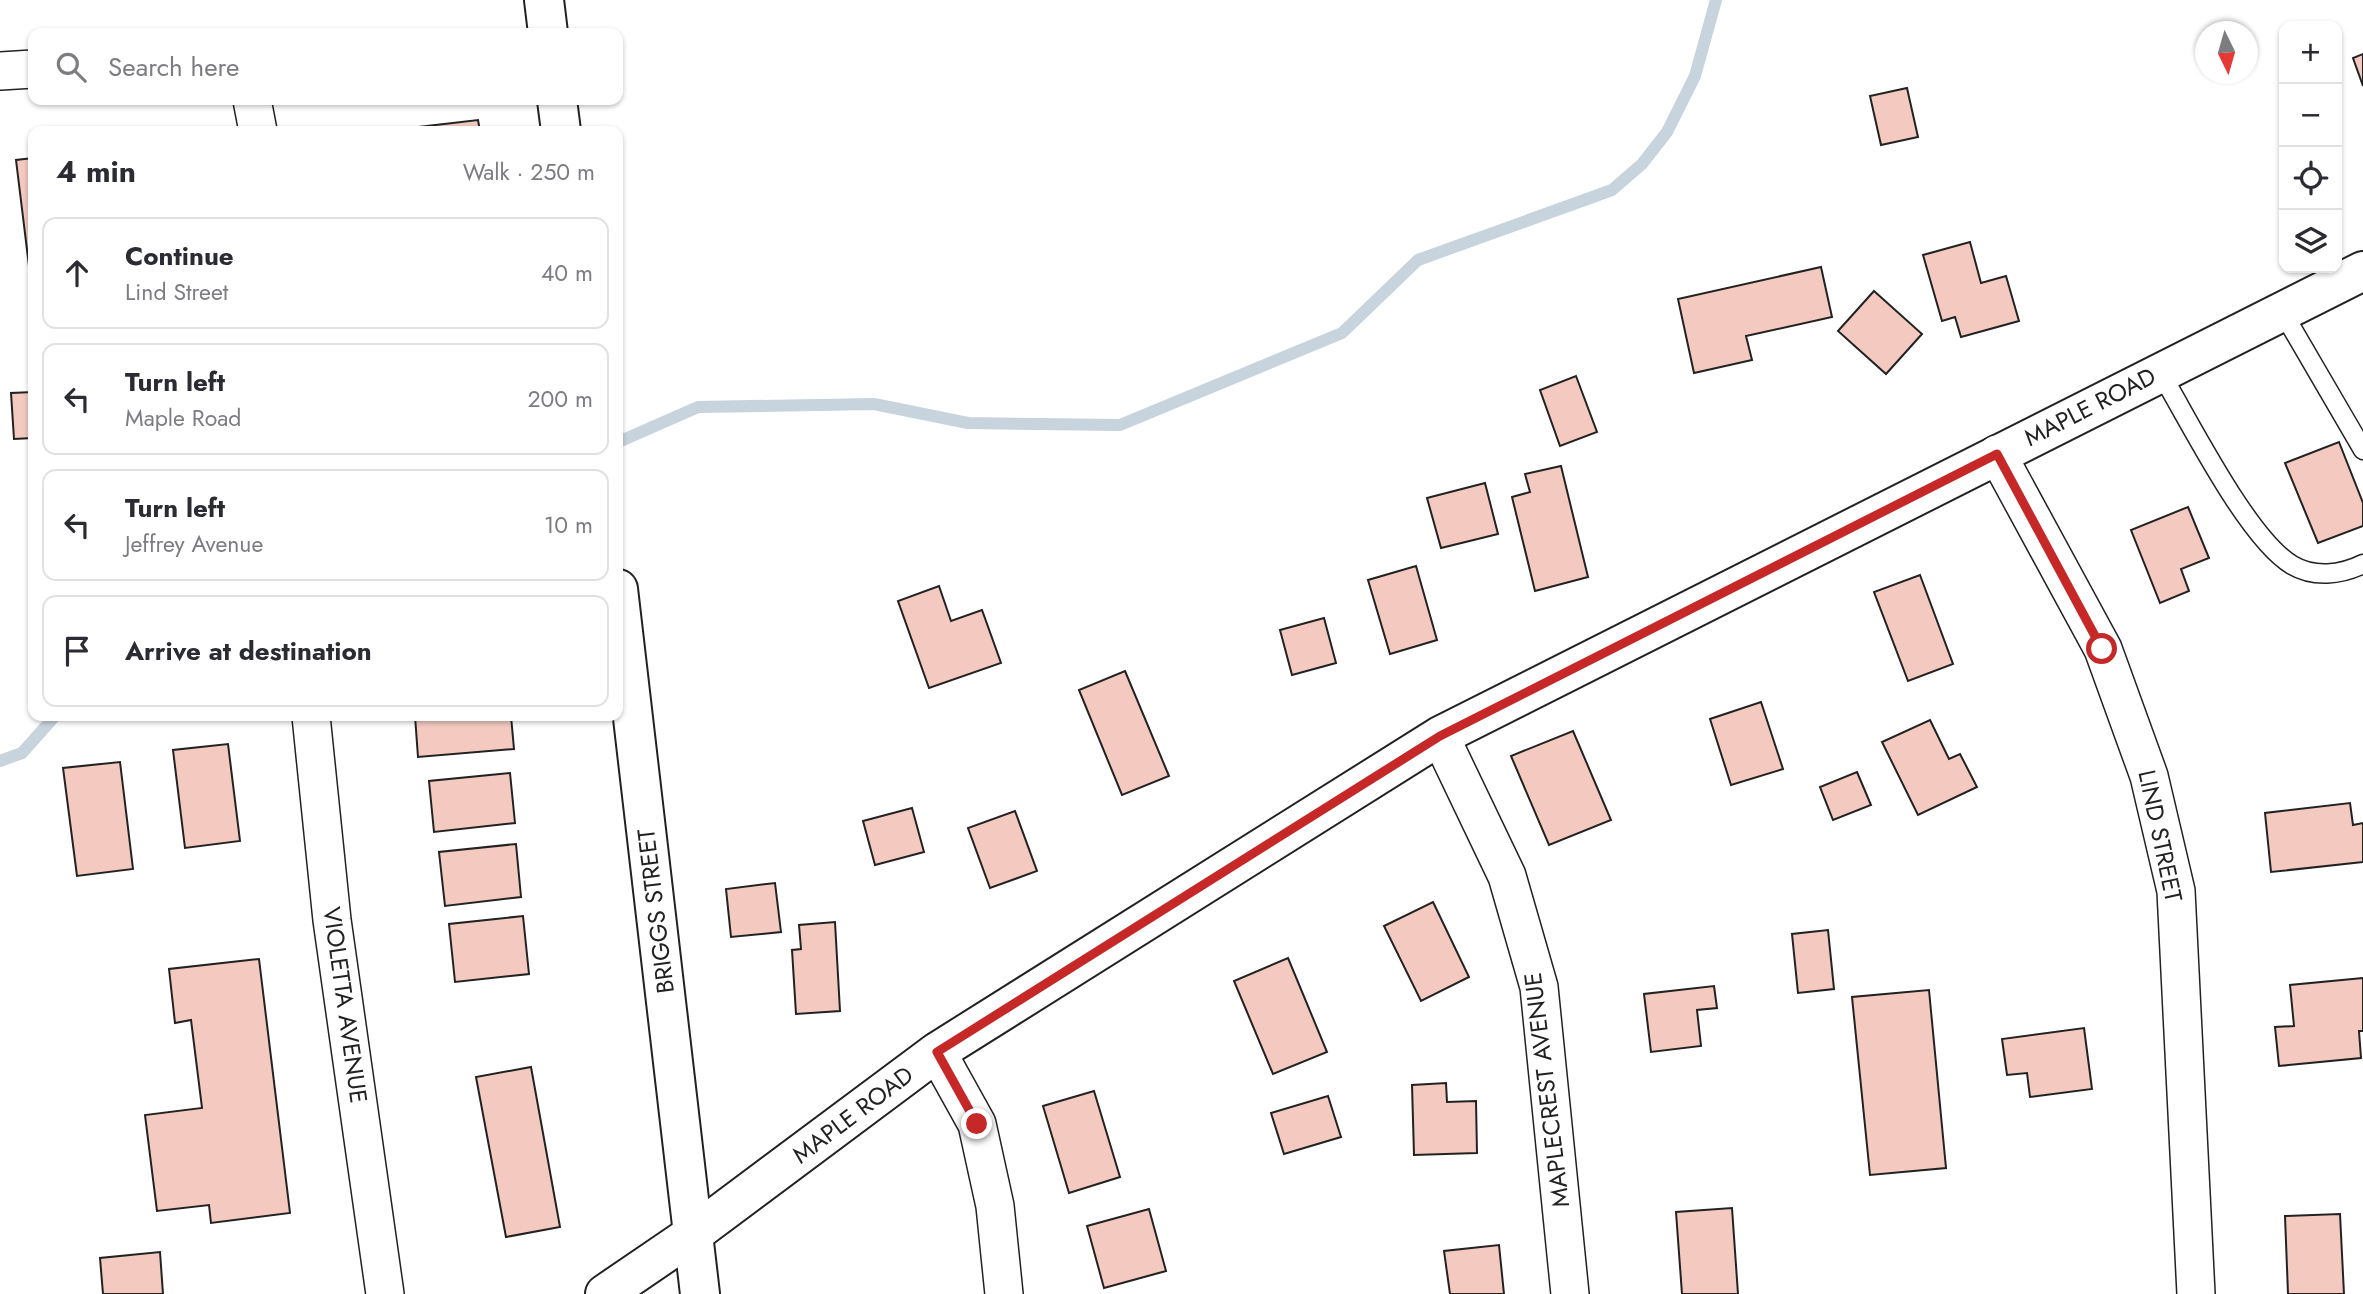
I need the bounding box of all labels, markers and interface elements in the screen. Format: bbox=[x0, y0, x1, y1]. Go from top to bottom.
north arrow bbox=[2195, 21, 2258, 84]
map controls bbox=[2279, 21, 2342, 273]
button: + bbox=[2279, 21, 2342, 84]
search box bbox=[28, 28, 623, 105]
icon: search bbox=[52, 48, 90, 86]
text: Search here bbox=[108, 48, 240, 86]
button: − bbox=[2279, 84, 2342, 147]
button: locate bbox=[2279, 147, 2342, 210]
text: 4 min bbox=[56, 150, 136, 193]
text: Walk · 250 m bbox=[463, 155, 595, 189]
button: layers bbox=[2279, 210, 2342, 273]
text: Continue bbox=[125, 237, 234, 275]
icon: ahead bbox=[58, 254, 96, 292]
text: 40 m bbox=[541, 256, 593, 290]
text: Lind Street bbox=[125, 275, 228, 309]
street label: MAPLE ROAD bbox=[2018, 358, 2162, 455]
text: Turn left bbox=[125, 363, 225, 401]
icon: left bbox=[58, 380, 96, 418]
text: 200 m bbox=[527, 382, 593, 416]
text: Maple Road bbox=[125, 401, 241, 435]
text: Turn left bbox=[125, 489, 225, 527]
icon: left bbox=[58, 506, 96, 544]
text: 10 m bbox=[544, 508, 593, 542]
text: Jeffrey Avenue bbox=[125, 527, 263, 561]
icon: arrive bbox=[58, 632, 96, 670]
text: Arrive at destination bbox=[125, 632, 372, 670]
route start bbox=[2086, 633, 2117, 664]
street label: LIND STREET bbox=[2129, 767, 2192, 905]
street label: BRIGGS STREET bbox=[628, 827, 683, 995]
street label: VIOLETTA AVENUE bbox=[314, 905, 377, 1105]
street label: MAPLECREST AVENUE bbox=[1515, 971, 1578, 1209]
street label: MAPLE ROAD bbox=[785, 1057, 921, 1172]
route end bbox=[961, 1108, 992, 1139]

